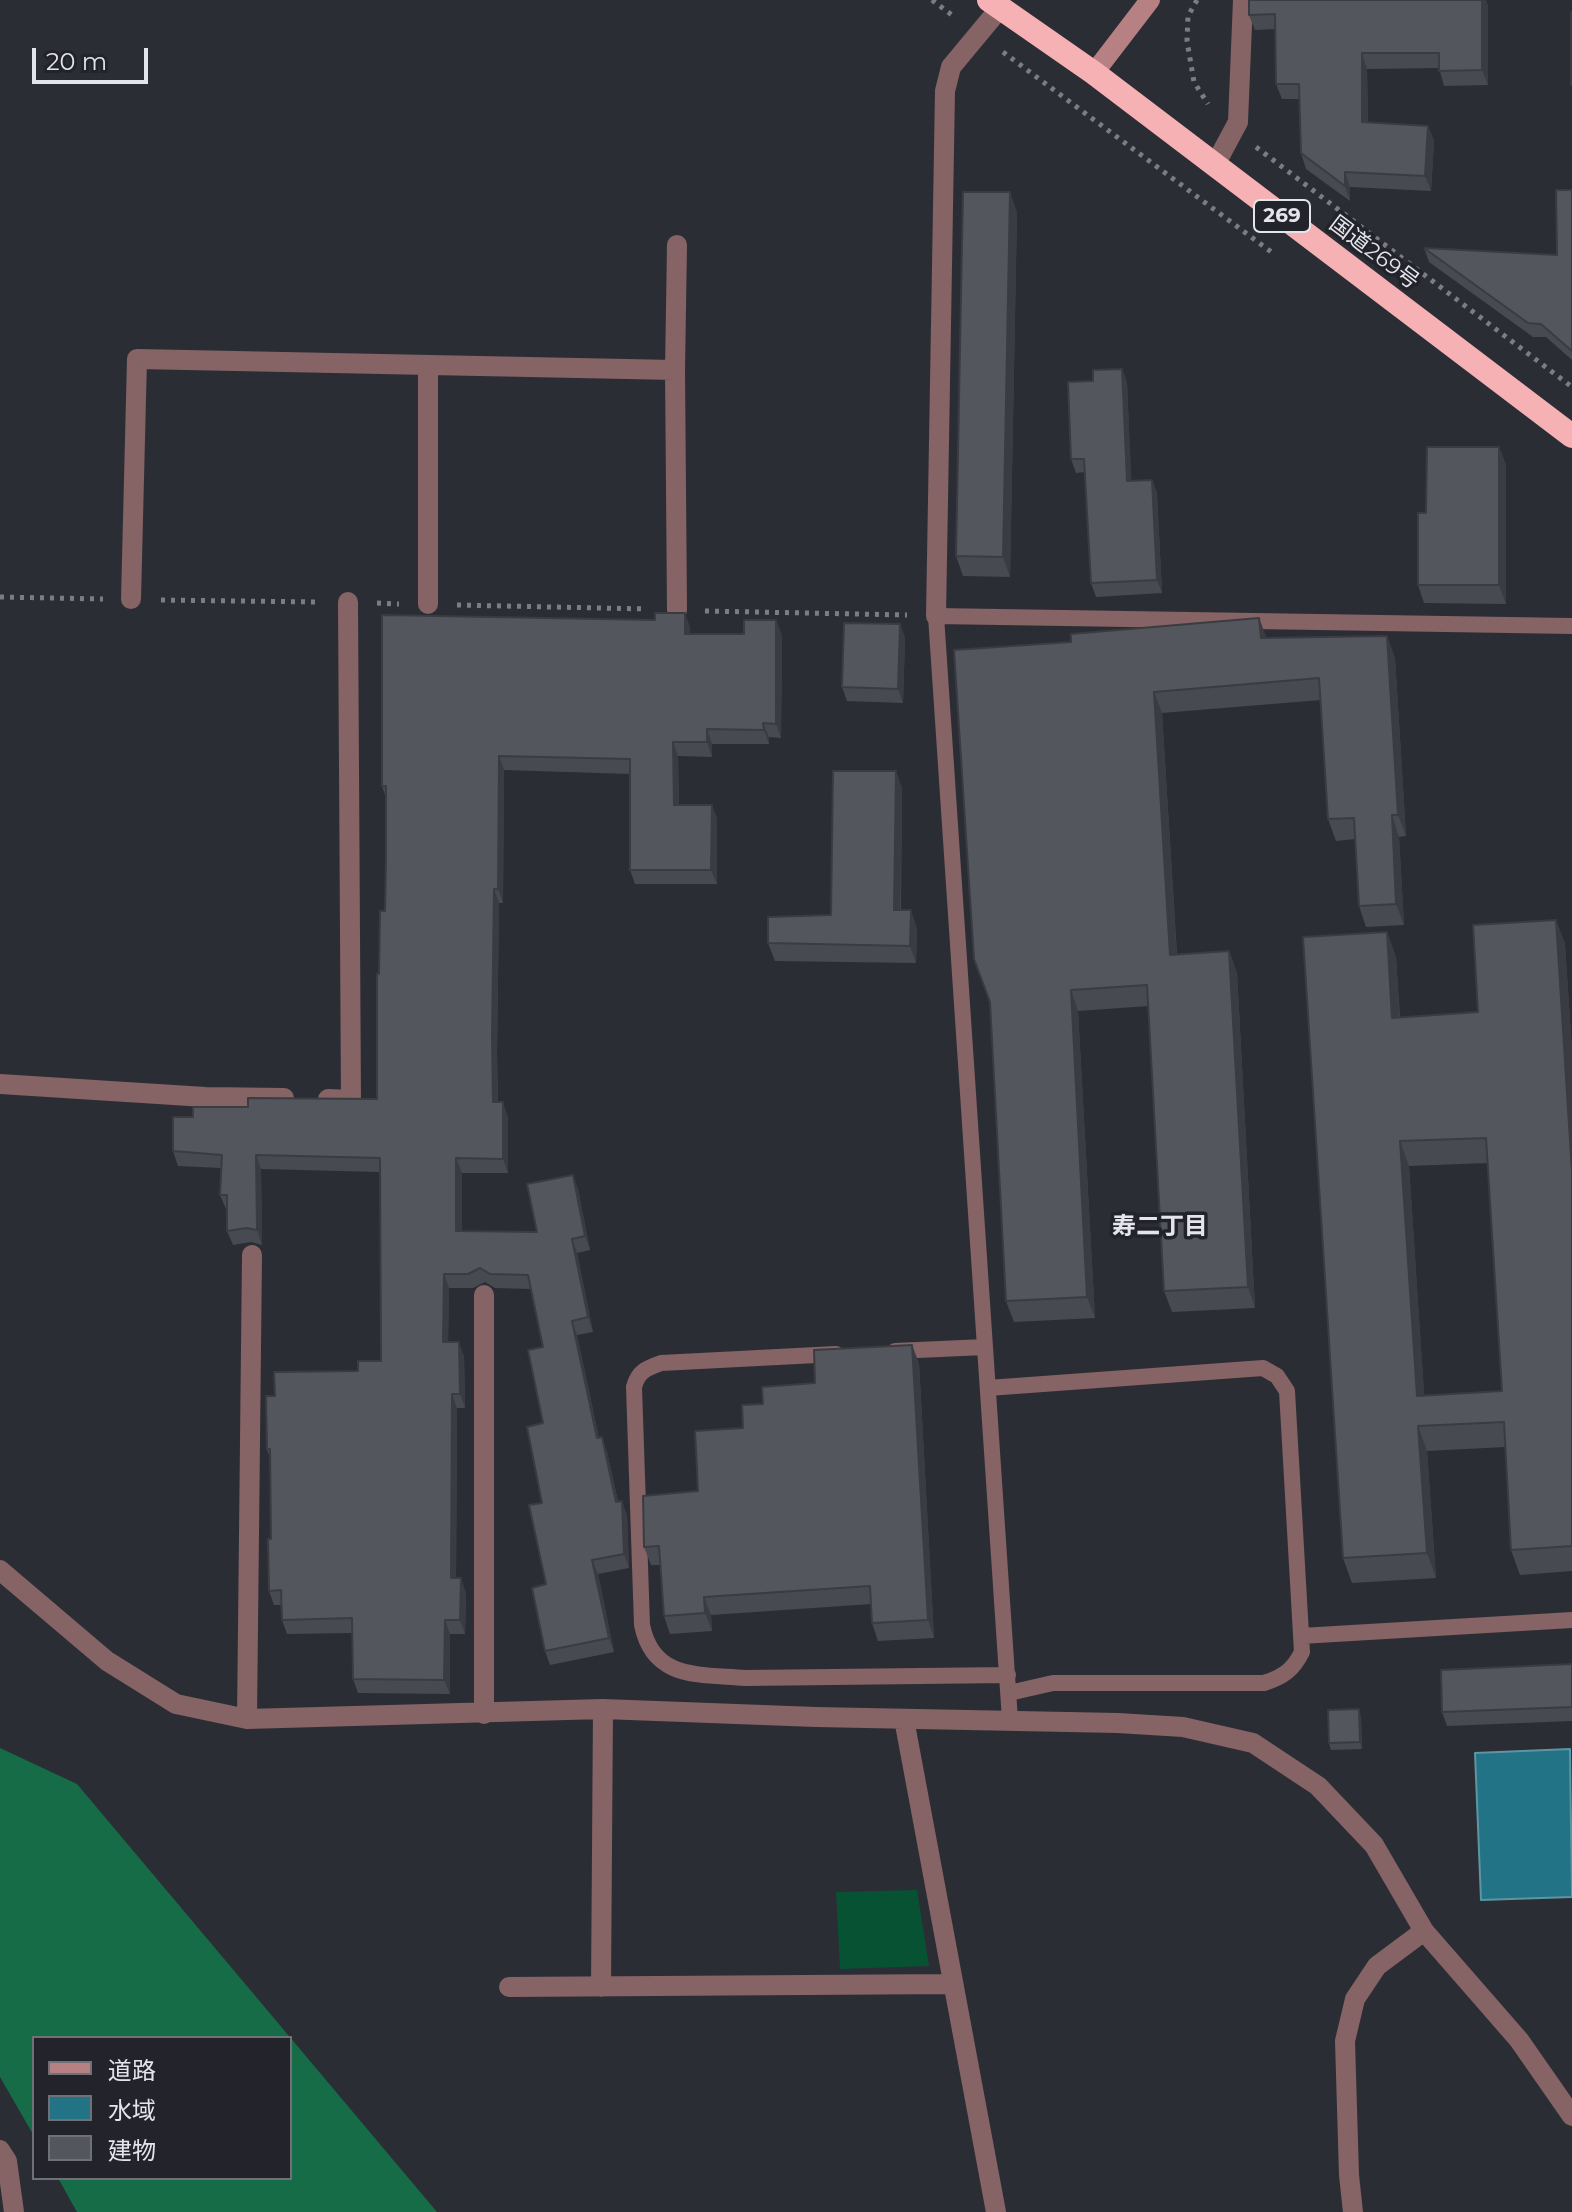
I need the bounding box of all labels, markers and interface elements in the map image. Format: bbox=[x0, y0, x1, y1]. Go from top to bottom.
scale bar bbox=[36, 32, 152, 82]
text: 20 m bbox=[46, 47, 107, 76]
road number: 269 bbox=[1254, 200, 1310, 232]
street label: 国道269号 bbox=[1324, 211, 1424, 295]
district label: 寿二丁目 bbox=[1112, 1213, 1208, 1241]
legend bbox=[32, 2036, 292, 2180]
text: 道路 bbox=[108, 2056, 156, 2085]
text: 水域 bbox=[108, 2096, 156, 2125]
text: 建物 bbox=[108, 2136, 156, 2165]

